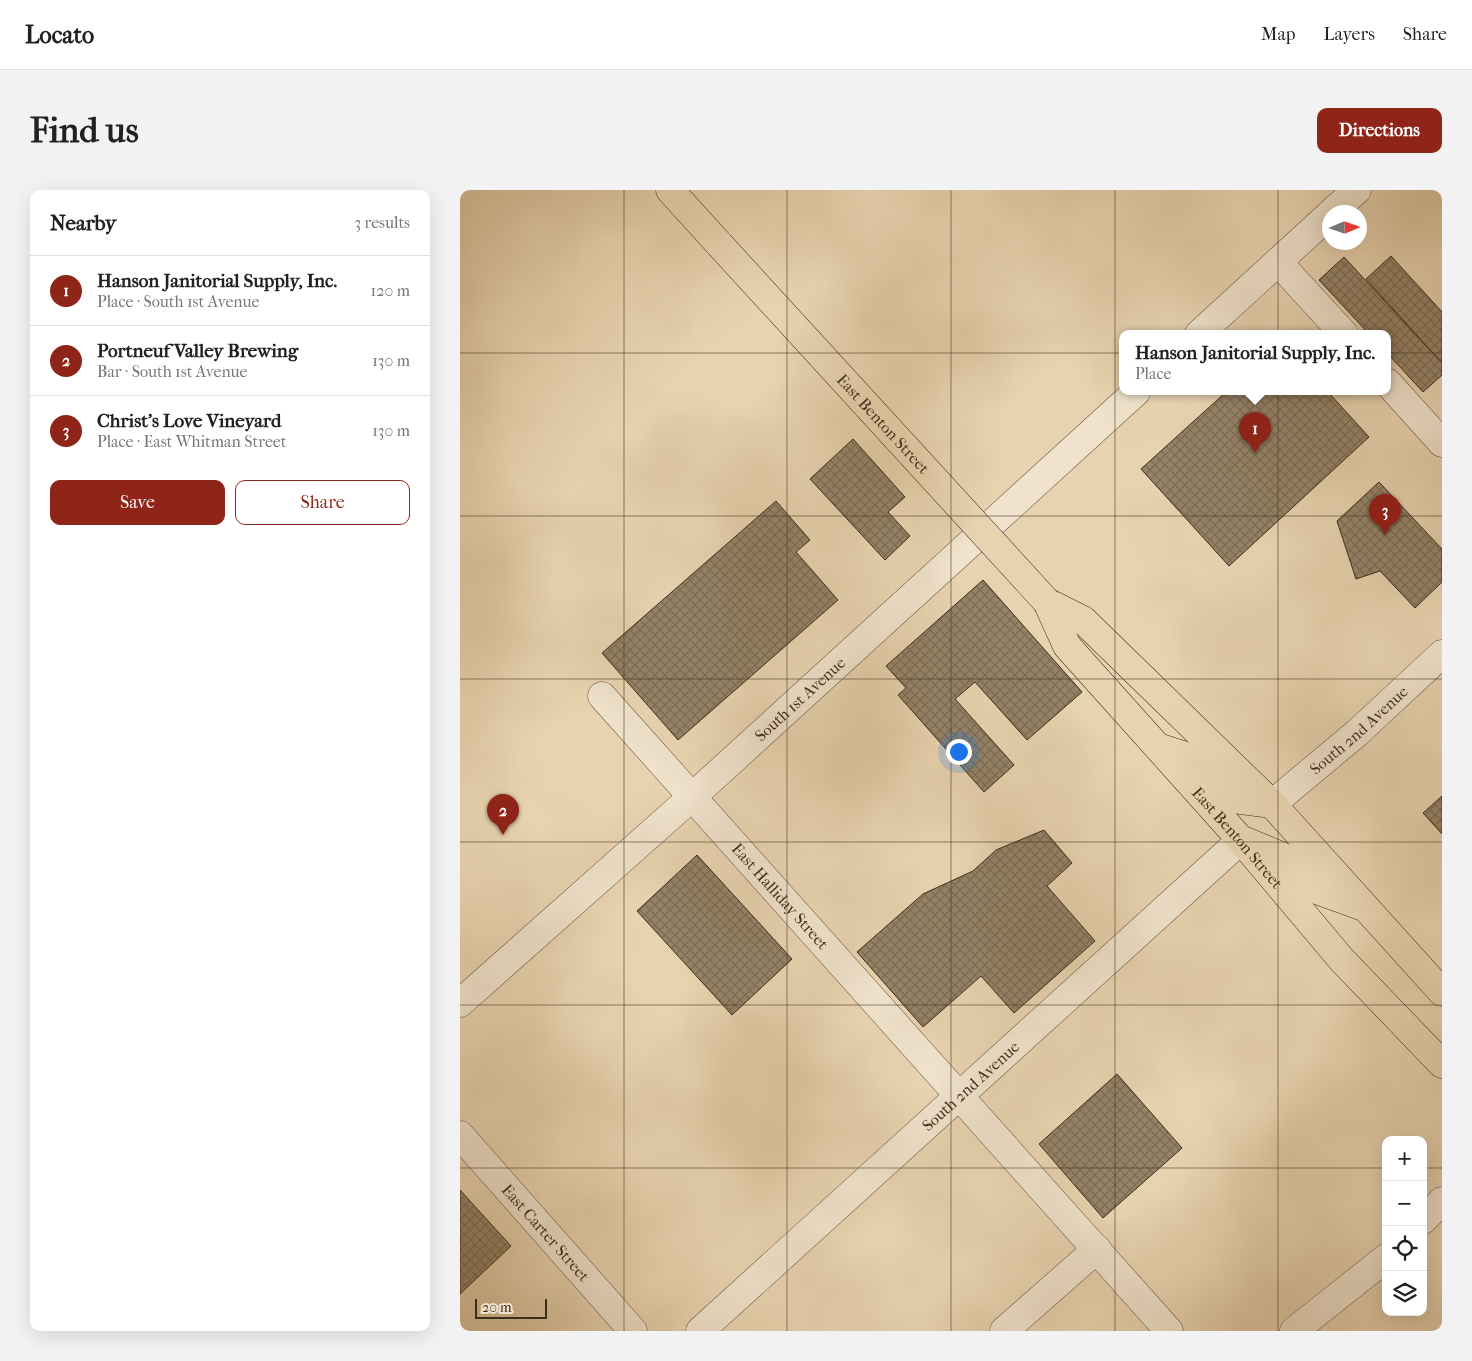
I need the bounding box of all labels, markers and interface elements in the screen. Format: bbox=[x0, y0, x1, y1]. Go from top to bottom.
text: Locato bbox=[25, 21, 94, 49]
text: Map bbox=[1261, 24, 1295, 45]
text: Layers bbox=[1323, 24, 1375, 45]
text: Share bbox=[1403, 24, 1447, 45]
button: Directions bbox=[1317, 108, 1442, 153]
text: Find us bbox=[30, 110, 139, 151]
north arrow bbox=[1322, 205, 1367, 250]
text: Nearby bbox=[50, 211, 116, 235]
text: 3 results bbox=[354, 213, 410, 232]
text: Hanson Janitorial Supply, Inc. bbox=[97, 270, 337, 292]
text: 1 bbox=[63, 281, 69, 300]
text: 120 m bbox=[371, 281, 410, 300]
text: Place · South 1st Avenue bbox=[97, 292, 259, 311]
popup bbox=[1119, 330, 1391, 395]
text: Portneuf Valley Brewing bbox=[97, 340, 298, 362]
text: Hanson Janitorial Supply, Inc. bbox=[1135, 342, 1375, 364]
text: 2 bbox=[62, 351, 70, 370]
text: 130 m bbox=[372, 351, 410, 370]
text: Bar · South 1st Avenue bbox=[97, 362, 247, 381]
text: Place bbox=[1135, 364, 1171, 383]
street label: East Benton Street bbox=[833, 370, 934, 477]
text: Christ's Love Vineyard bbox=[97, 410, 281, 432]
pin: 1 bbox=[1239, 412, 1271, 453]
text: 3 bbox=[63, 421, 69, 440]
text: 130 m bbox=[372, 421, 410, 440]
text: Place · East Whitman Street bbox=[97, 432, 286, 451]
button: Save bbox=[50, 480, 225, 525]
button: Share bbox=[235, 480, 410, 525]
pin: 3 bbox=[1369, 494, 1401, 535]
street label: South 1st Avenue bbox=[750, 653, 849, 745]
street label: South 2nd Avenue bbox=[1306, 681, 1412, 778]
your location bbox=[946, 739, 972, 765]
street label: East Benton Street bbox=[1188, 783, 1287, 892]
pin: 2 bbox=[487, 794, 519, 835]
street label: East Halliday Street bbox=[728, 839, 833, 953]
street label: South 2nd Avenue bbox=[918, 1037, 1023, 1135]
map controls bbox=[1382, 1136, 1427, 1316]
button: + bbox=[1382, 1136, 1427, 1181]
street label: East Carter Street bbox=[498, 1180, 594, 1285]
button: − bbox=[1382, 1181, 1427, 1226]
button: locate bbox=[1382, 1226, 1427, 1271]
button: layers bbox=[1382, 1271, 1427, 1316]
scale bar bbox=[475, 1296, 548, 1319]
text: 20 m bbox=[482, 1299, 512, 1316]

